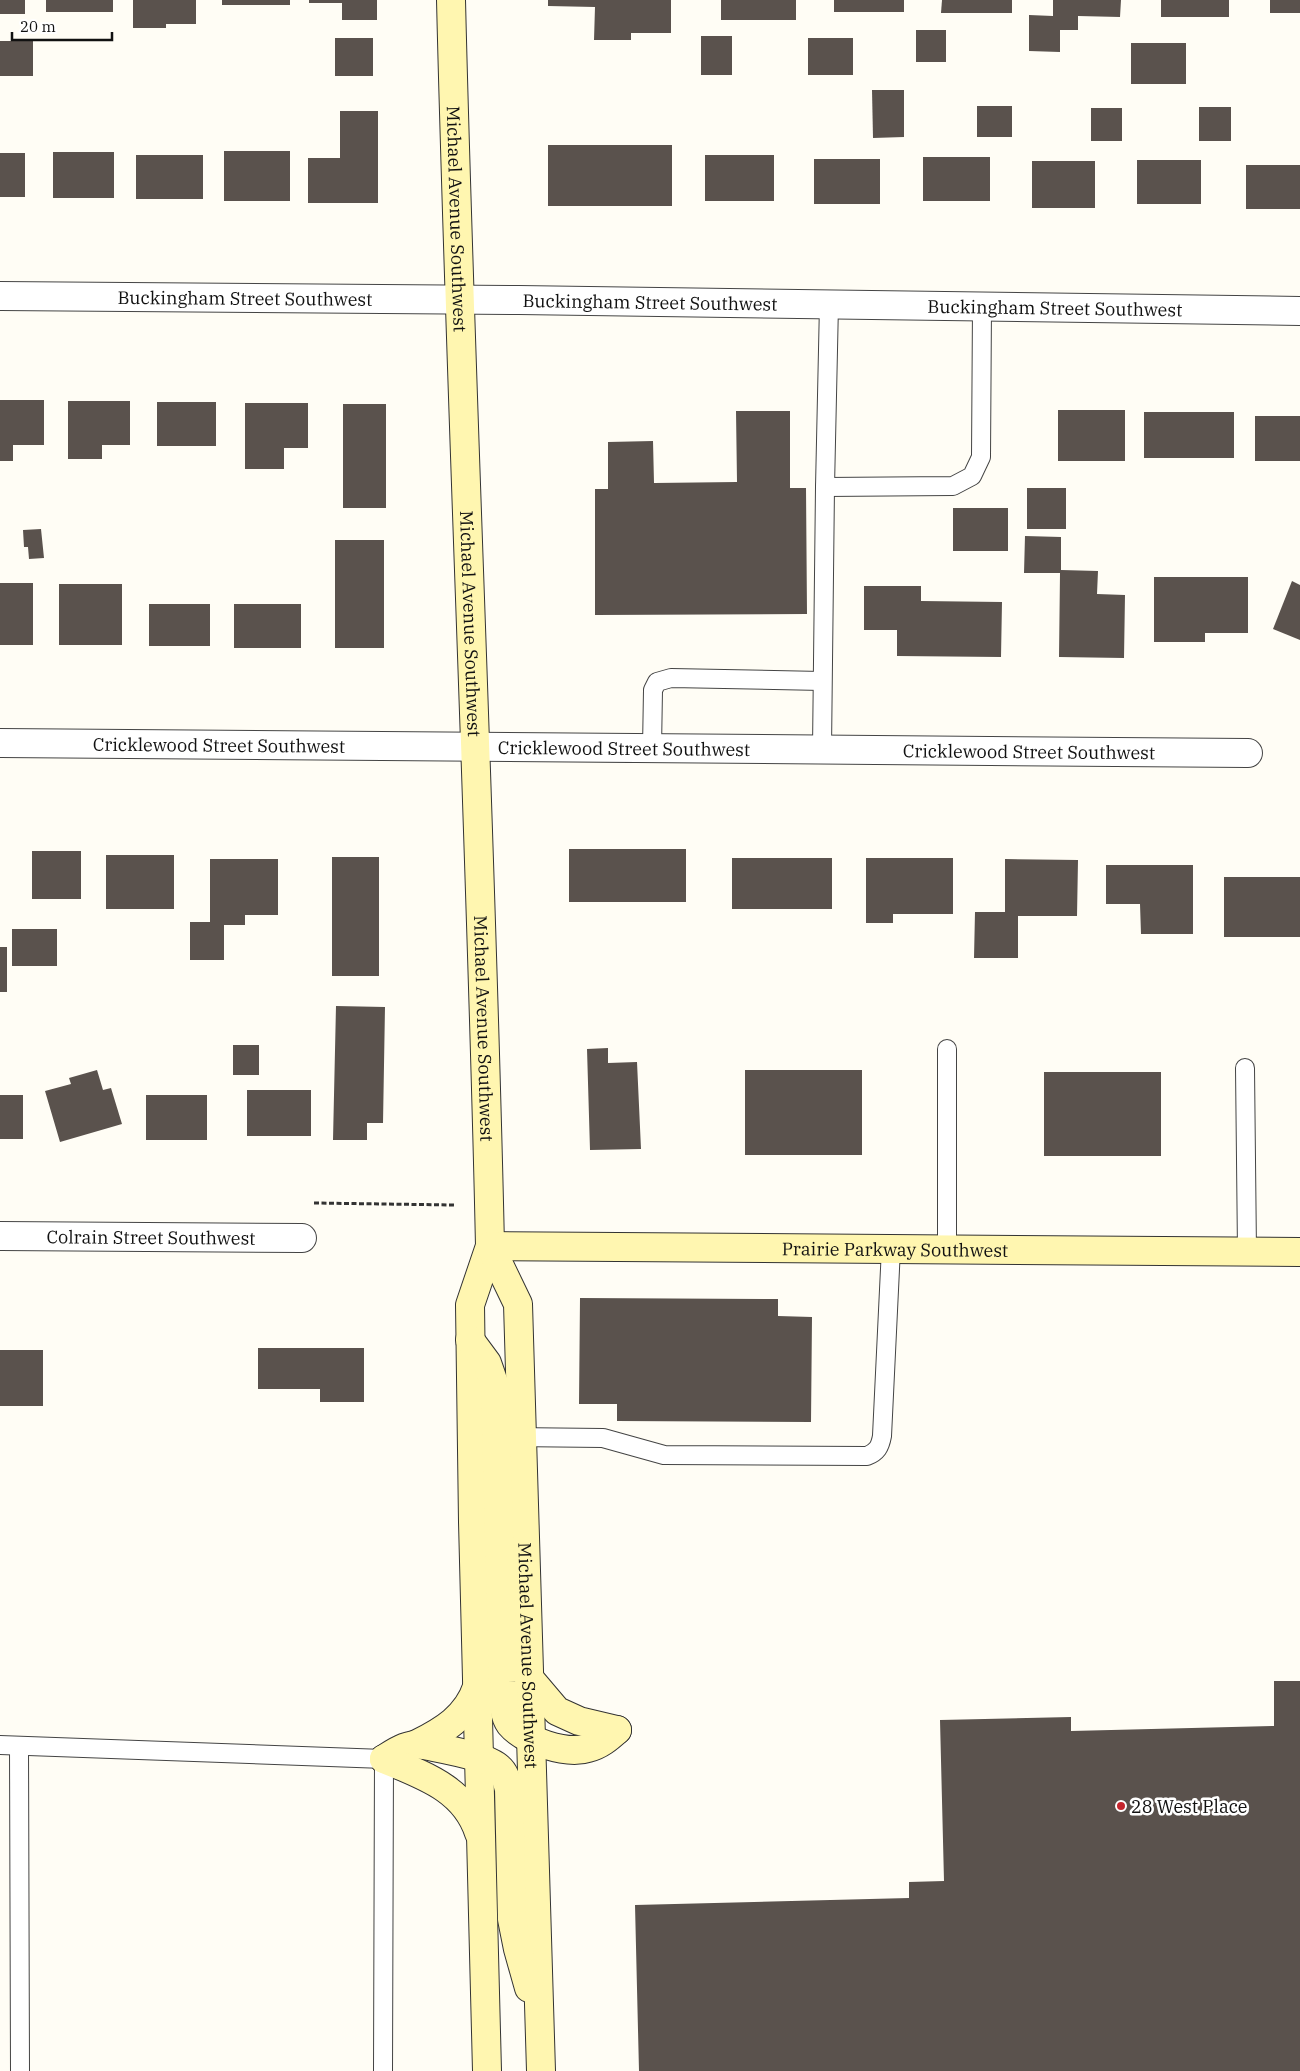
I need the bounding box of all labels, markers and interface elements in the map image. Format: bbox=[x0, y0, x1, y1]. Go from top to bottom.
scale bar bbox=[12, 10, 112, 42]
text: 20 m bbox=[20, 17, 56, 36]
street label: Michael Avenue Southwest bbox=[442, 105, 472, 332]
street label: Buckingham Street Southwest bbox=[117, 285, 373, 310]
street label: Buckingham Street Southwest bbox=[522, 289, 778, 315]
street label: Buckingham Street Southwest bbox=[927, 294, 1183, 321]
street label: Michael Avenue Southwest bbox=[455, 510, 486, 737]
street label: Cricklewood Street Southwest bbox=[93, 732, 345, 757]
street label: Cricklewood Street Southwest bbox=[498, 735, 750, 761]
street label: Cricklewood Street Southwest bbox=[903, 739, 1155, 764]
street label: Michael Avenue Southwest bbox=[469, 915, 499, 1142]
street label: Colrain Street Southwest bbox=[46, 1225, 256, 1249]
street label: Prairie Parkway Southwest bbox=[782, 1237, 1008, 1261]
street label: Michael Avenue Southwest bbox=[514, 1542, 543, 1769]
place label: 28 West Place bbox=[1131, 1795, 1247, 1818]
marker: 28 West Place bbox=[1115, 1800, 1127, 1812]

